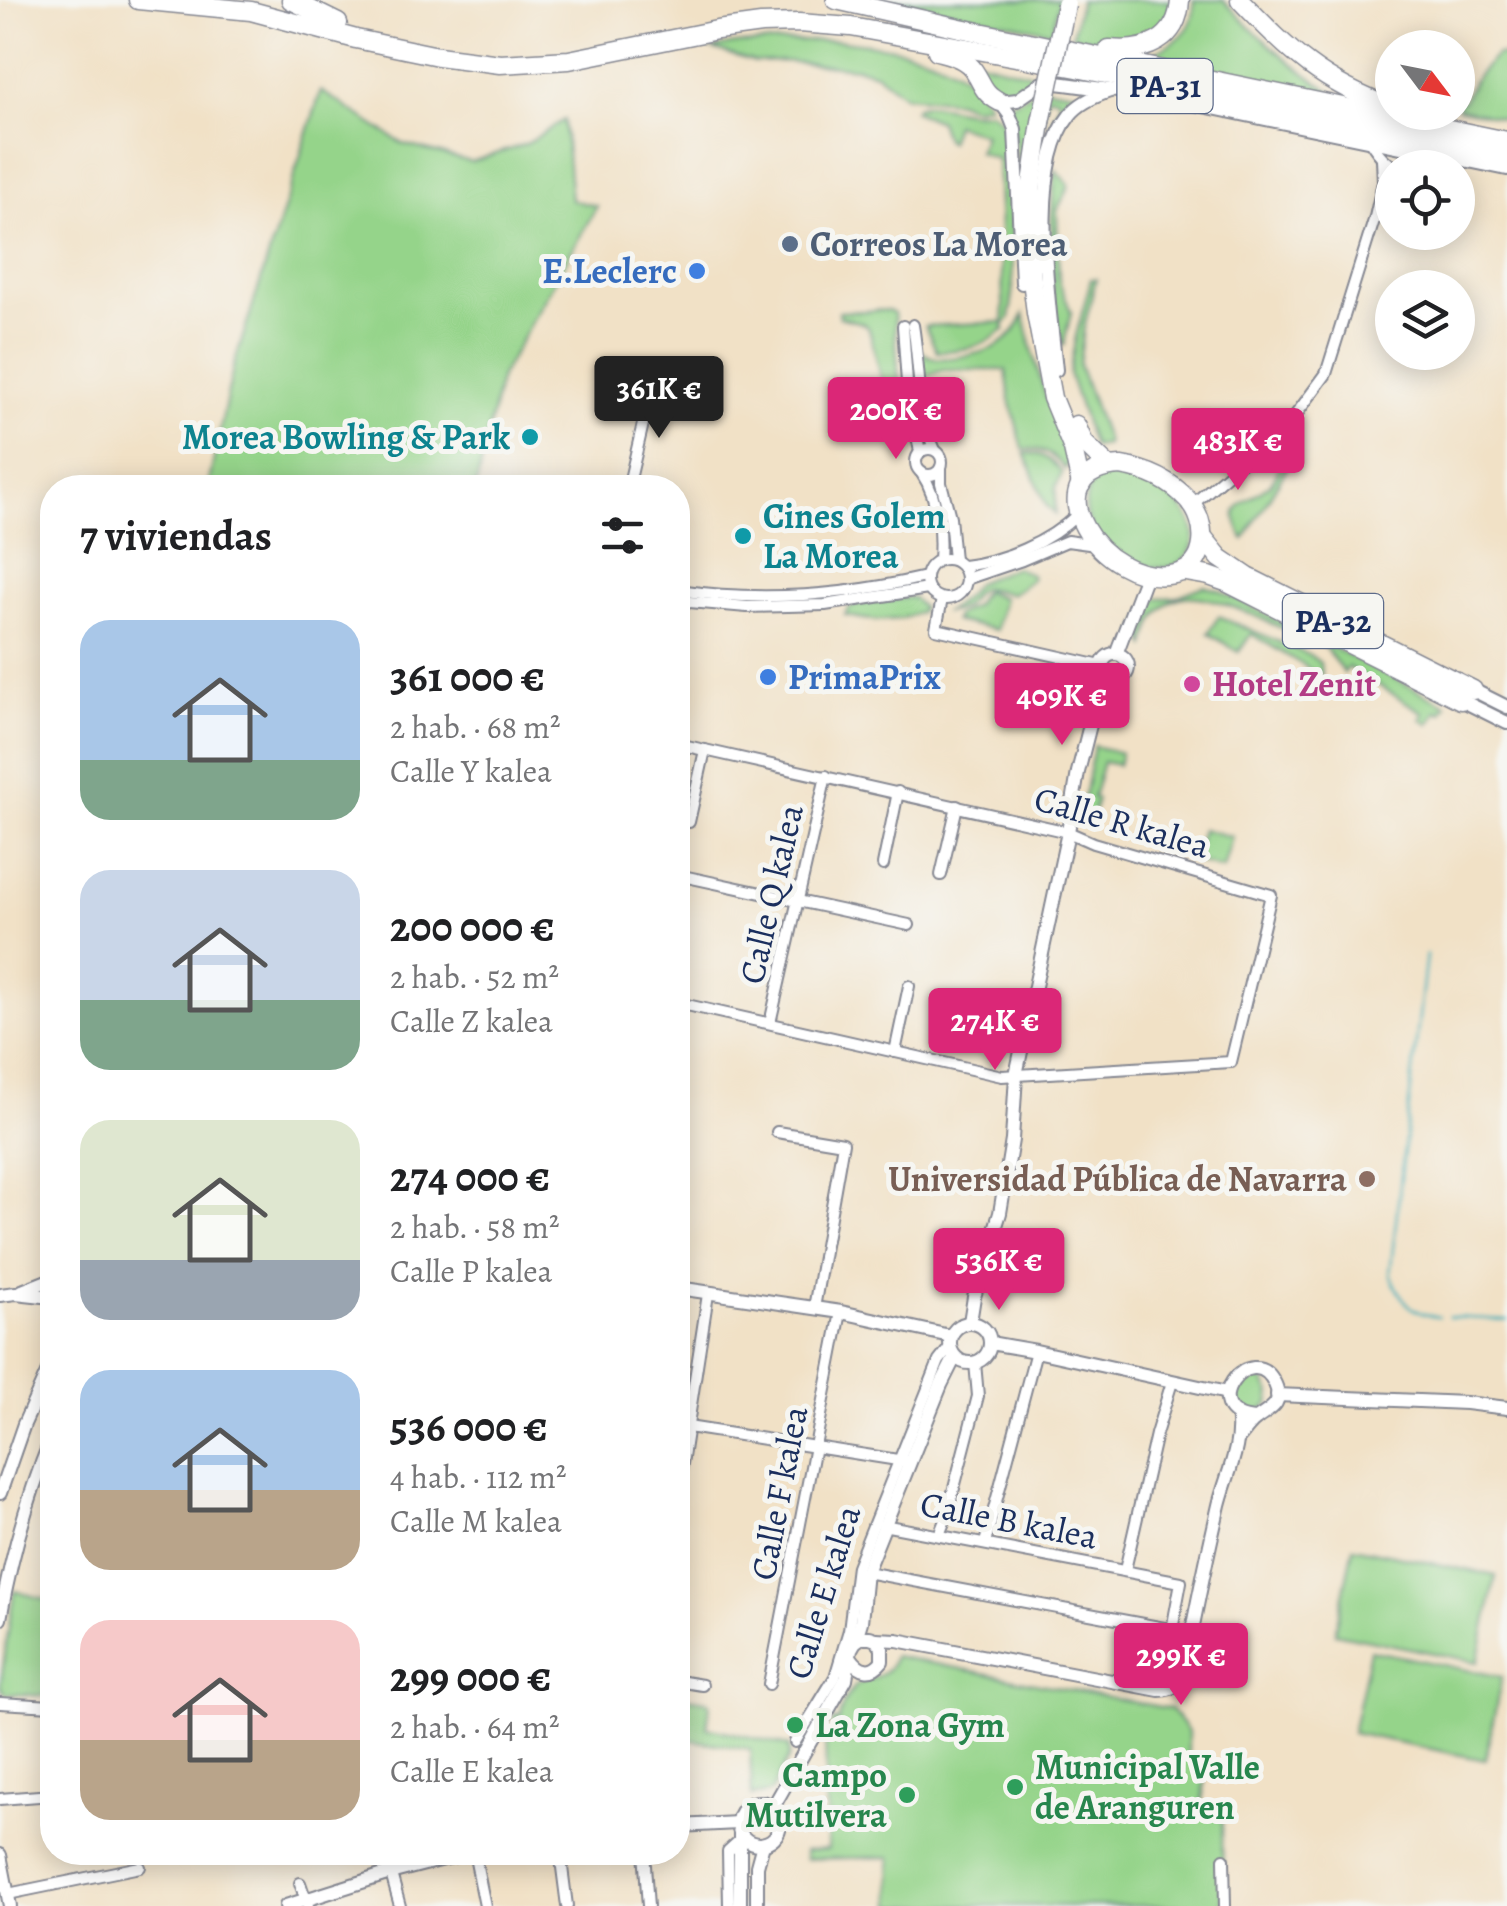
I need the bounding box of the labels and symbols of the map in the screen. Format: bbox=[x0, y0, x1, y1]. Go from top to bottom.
north arrow bbox=[1375, 30, 1475, 130]
road number: PA-31 bbox=[1118, 59, 1212, 113]
place label: Correos La Morea bbox=[810, 220, 1068, 268]
marker: Correos La Morea bbox=[779, 233, 801, 255]
place label: E.Leclerc bbox=[542, 247, 677, 295]
marker: E.Leclerc bbox=[686, 260, 708, 282]
pin: 361K € bbox=[578, 356, 740, 441]
pin: 200K € bbox=[815, 377, 977, 462]
pin: 483K € bbox=[1157, 408, 1319, 493]
place label: Morea Bowling & Park bbox=[182, 413, 510, 461]
marker: Morea Bowling & Park bbox=[519, 426, 541, 448]
place label: Cines Golem La Morea bbox=[763, 492, 946, 580]
marker: Cines Golem La Morea bbox=[732, 525, 754, 547]
road number: PA-32 bbox=[1283, 594, 1383, 648]
place label: PrimaPrix bbox=[788, 653, 941, 701]
place label: Hotel Zenit bbox=[1212, 660, 1376, 708]
pin: 409K € bbox=[981, 663, 1143, 748]
marker: PrimaPrix bbox=[757, 666, 779, 688]
marker: Hotel Zenit bbox=[1181, 673, 1203, 695]
street label: Calle R kalea bbox=[1029, 774, 1216, 870]
street label: Calle Q kalea bbox=[727, 799, 815, 988]
pin: 274K € bbox=[914, 988, 1076, 1073]
place label: Universidad Pública de Navarra bbox=[888, 1155, 1347, 1203]
marker: Universidad Pública de Navarra bbox=[1356, 1168, 1378, 1190]
pin: 536K € bbox=[918, 1228, 1080, 1313]
street label: Calle F kalea bbox=[739, 1401, 820, 1584]
street label: Calle B kalea bbox=[916, 1479, 1102, 1561]
street label: Calle E kalea bbox=[774, 1499, 872, 1685]
pin: 299K € bbox=[1100, 1623, 1262, 1708]
place label: La Zona Gym bbox=[815, 1701, 1005, 1749]
marker: La Zona Gym bbox=[784, 1714, 806, 1736]
place label: Municipal Valle de Aranguren bbox=[1035, 1743, 1260, 1831]
place label: Campo Mutilvera bbox=[745, 1751, 887, 1839]
marker: Municipal Valle de Aranguren bbox=[1004, 1776, 1026, 1798]
marker: Campo Mutilvera bbox=[896, 1784, 918, 1806]

